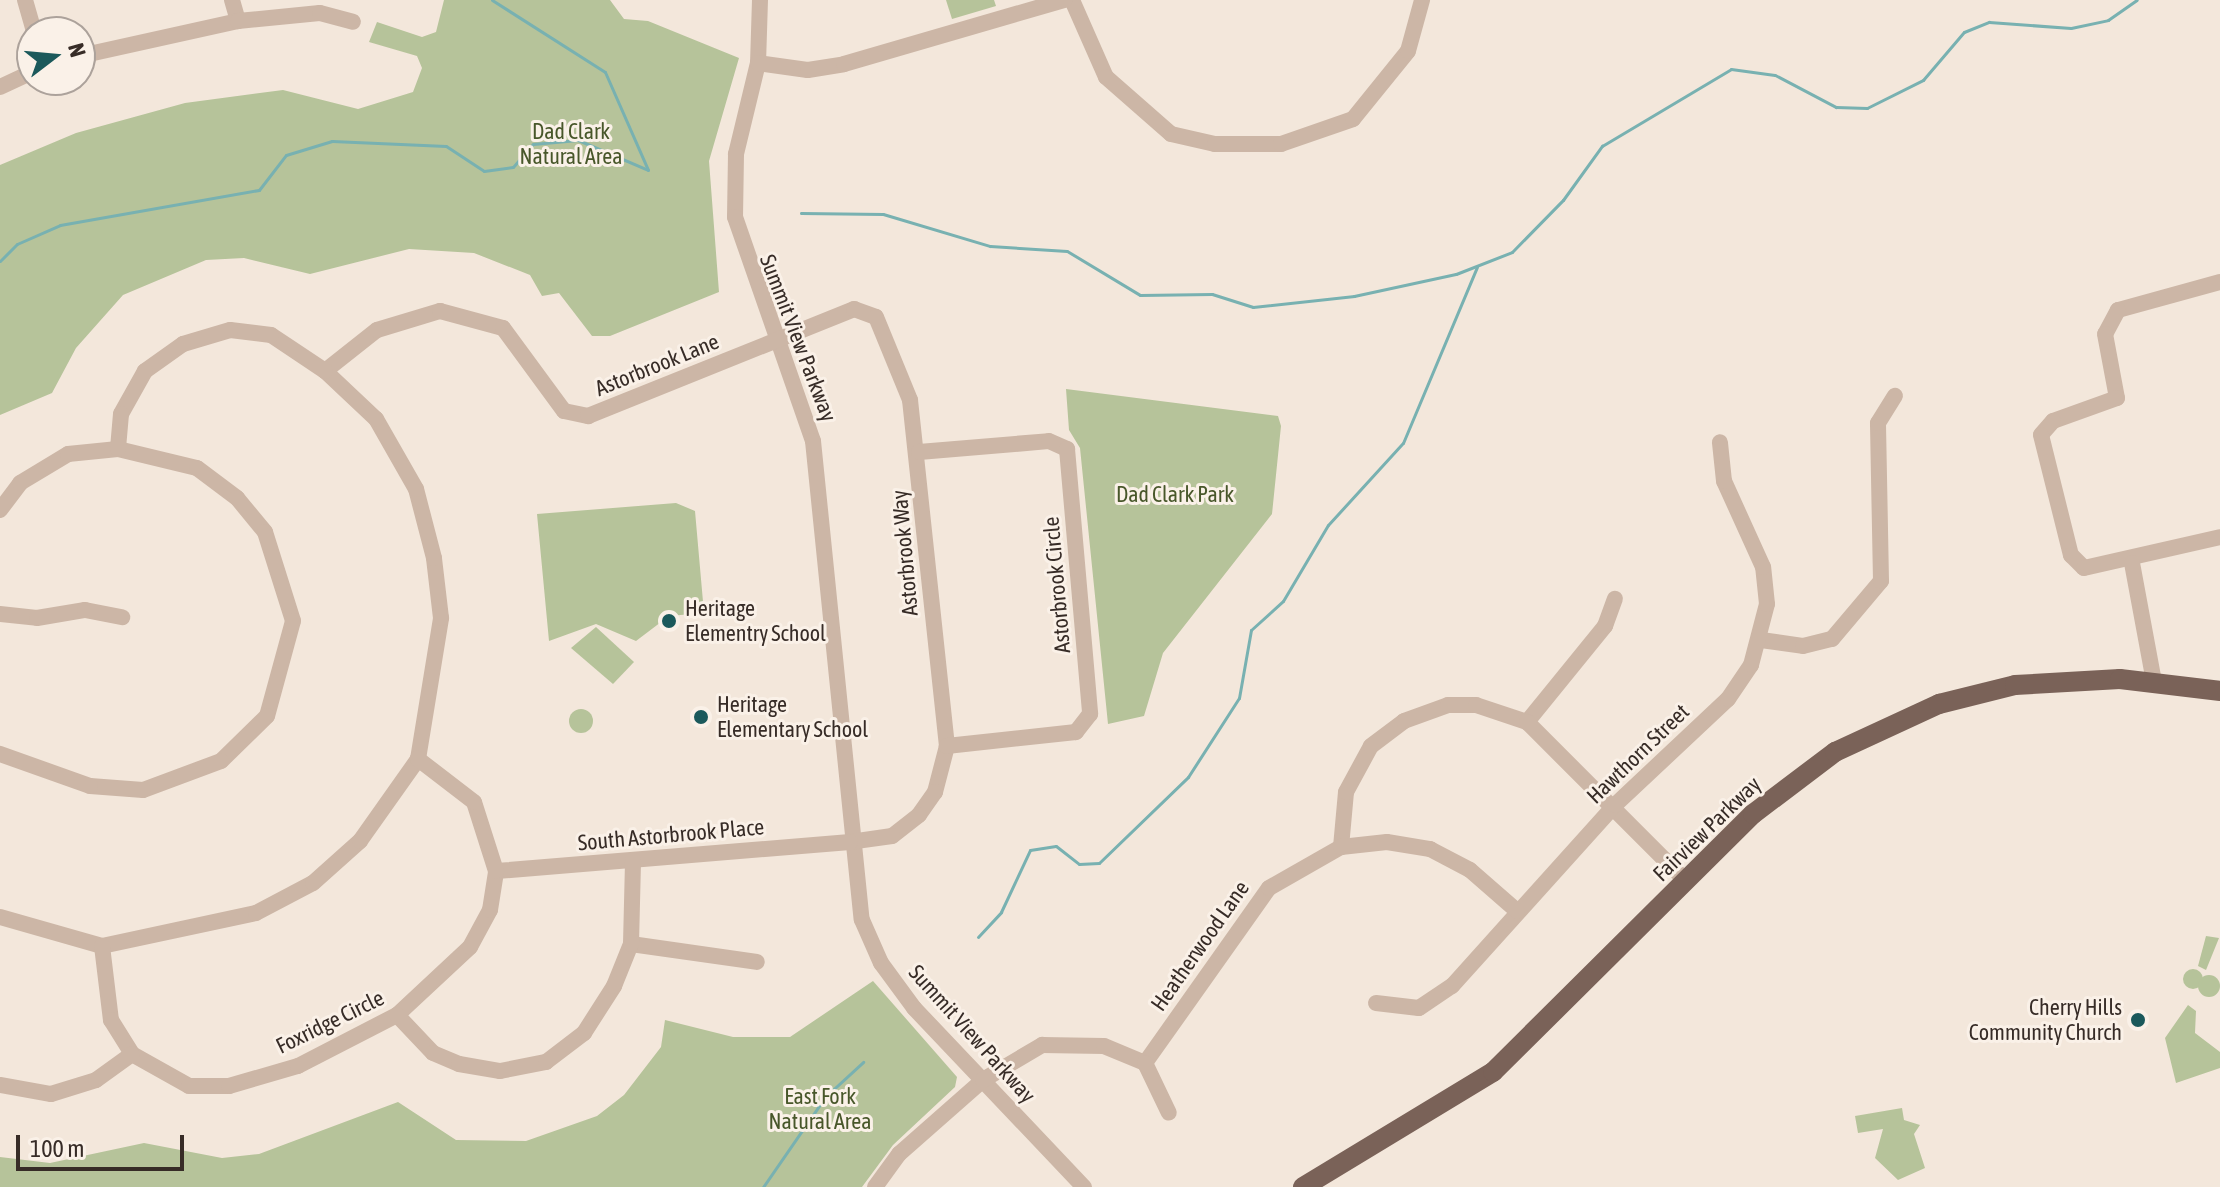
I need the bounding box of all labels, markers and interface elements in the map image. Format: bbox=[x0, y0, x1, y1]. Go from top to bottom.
north arrow bbox=[16, 16, 96, 96]
text: N bbox=[63, 40, 91, 60]
park label: Dad Clark Natural Area bbox=[520, 118, 622, 170]
street label: Summit View Parkway bbox=[754, 251, 842, 425]
street label: Astorbrook Lane bbox=[591, 328, 723, 402]
park label: Dad Clark Park bbox=[1116, 482, 1234, 508]
street label: Astorbrook Way bbox=[886, 489, 924, 617]
street label: Astorbrook Circle bbox=[1038, 516, 1076, 654]
place label: Heritage Elementry School bbox=[685, 595, 826, 646]
marker: Heritage Elementry School bbox=[660, 612, 678, 630]
place label: Heritage Elementary School bbox=[717, 691, 868, 742]
street label: Hawthorn Street bbox=[1581, 699, 1695, 809]
marker: Heritage Elementary School bbox=[692, 708, 710, 726]
street label: Fairview Parkway bbox=[1648, 771, 1766, 887]
street label: South Astorbrook Place bbox=[577, 814, 765, 856]
street label: Heatherwood Lane bbox=[1145, 876, 1255, 1016]
street label: Summit View Parkway bbox=[903, 960, 1041, 1108]
street label: Foxridge Circle bbox=[272, 985, 388, 1059]
place label: Cherry Hills Community Church bbox=[1969, 994, 2122, 1046]
marker: Cherry Hills Community Church bbox=[2129, 1011, 2147, 1029]
park label: East Fork Natural Area bbox=[769, 1083, 871, 1134]
scale bar bbox=[20, 1119, 188, 1169]
text: 100 m bbox=[30, 1135, 84, 1162]

